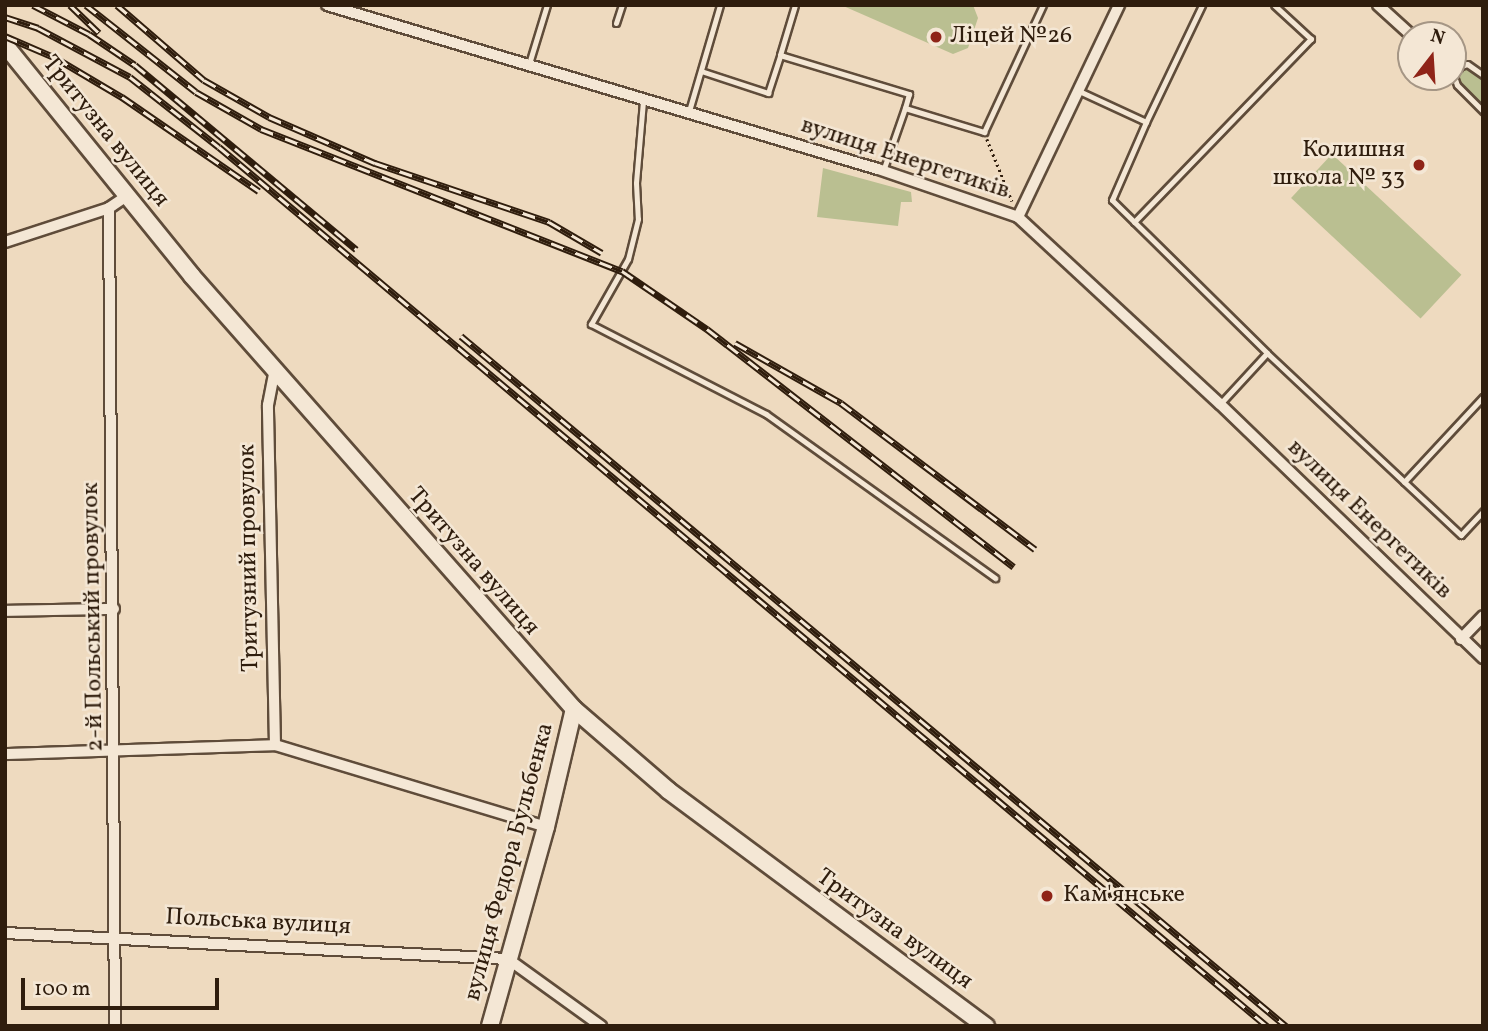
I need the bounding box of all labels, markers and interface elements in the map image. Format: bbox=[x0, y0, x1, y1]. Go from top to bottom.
north arrow bbox=[1397, 21, 1467, 91]
place label: Ліцей №26 bbox=[950, 23, 1072, 51]
text: N bbox=[1427, 23, 1448, 52]
marker: Ліцей №26 bbox=[928, 29, 944, 45]
street label: Тритузна вулиця bbox=[35, 50, 175, 214]
street label: вулиця Енергетиків bbox=[797, 112, 1013, 206]
place label: Колишня школа № 33 bbox=[1273, 137, 1405, 193]
marker: Колишня школа № 33 bbox=[1411, 157, 1427, 173]
street label: вулиця Енергетиків bbox=[1281, 434, 1457, 606]
street label: Тритузний провулок bbox=[234, 444, 266, 672]
street label: 2-й Польський провулок bbox=[77, 482, 111, 752]
street label: Тритузна вулиця bbox=[401, 482, 545, 642]
street label: вулиця Федора Бульбенка bbox=[459, 720, 561, 1004]
street label: Тритузна вулиця bbox=[810, 863, 978, 997]
place label: Кам'янське bbox=[1063, 882, 1185, 910]
marker: Кам'янське bbox=[1037, 886, 1057, 906]
street label: Польська вулиця bbox=[164, 904, 352, 942]
scale bar bbox=[24, 964, 222, 1008]
text: 100 m bbox=[34, 975, 91, 1004]

